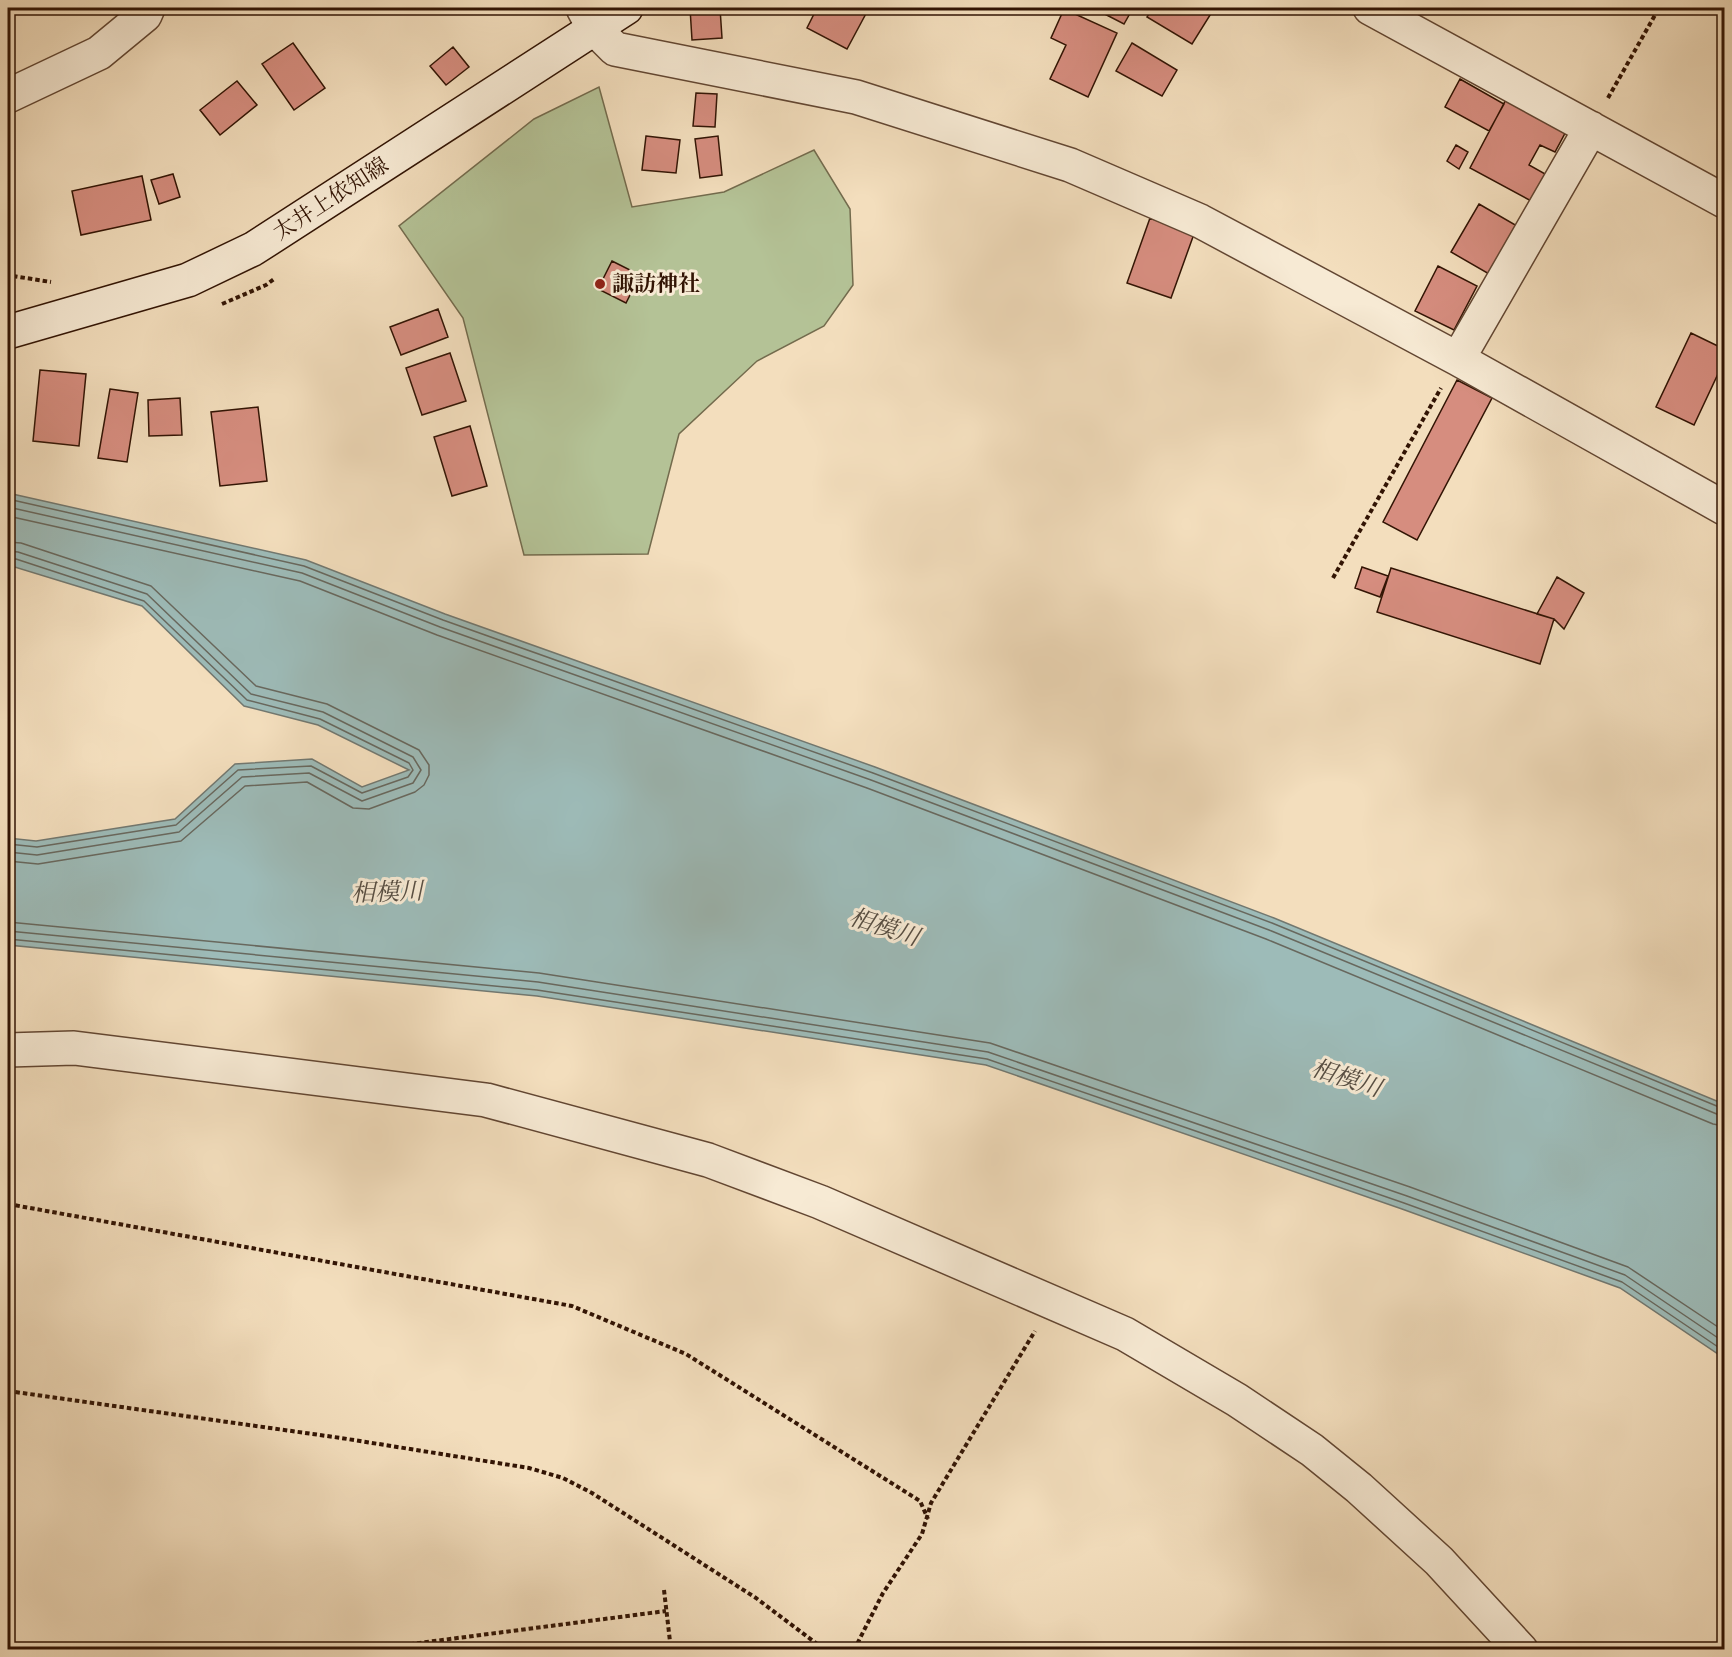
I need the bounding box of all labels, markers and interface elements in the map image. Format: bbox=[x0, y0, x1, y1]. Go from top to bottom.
street label: 太井上依知線 bbox=[268, 152, 394, 246]
place label: 諏訪神社 bbox=[612, 271, 700, 298]
marker: 諏訪神社 bbox=[593, 277, 607, 291]
water label: 相模川 bbox=[350, 877, 426, 909]
water label: 相模川 bbox=[845, 903, 926, 954]
water label: 相模川 bbox=[1307, 1054, 1388, 1105]

